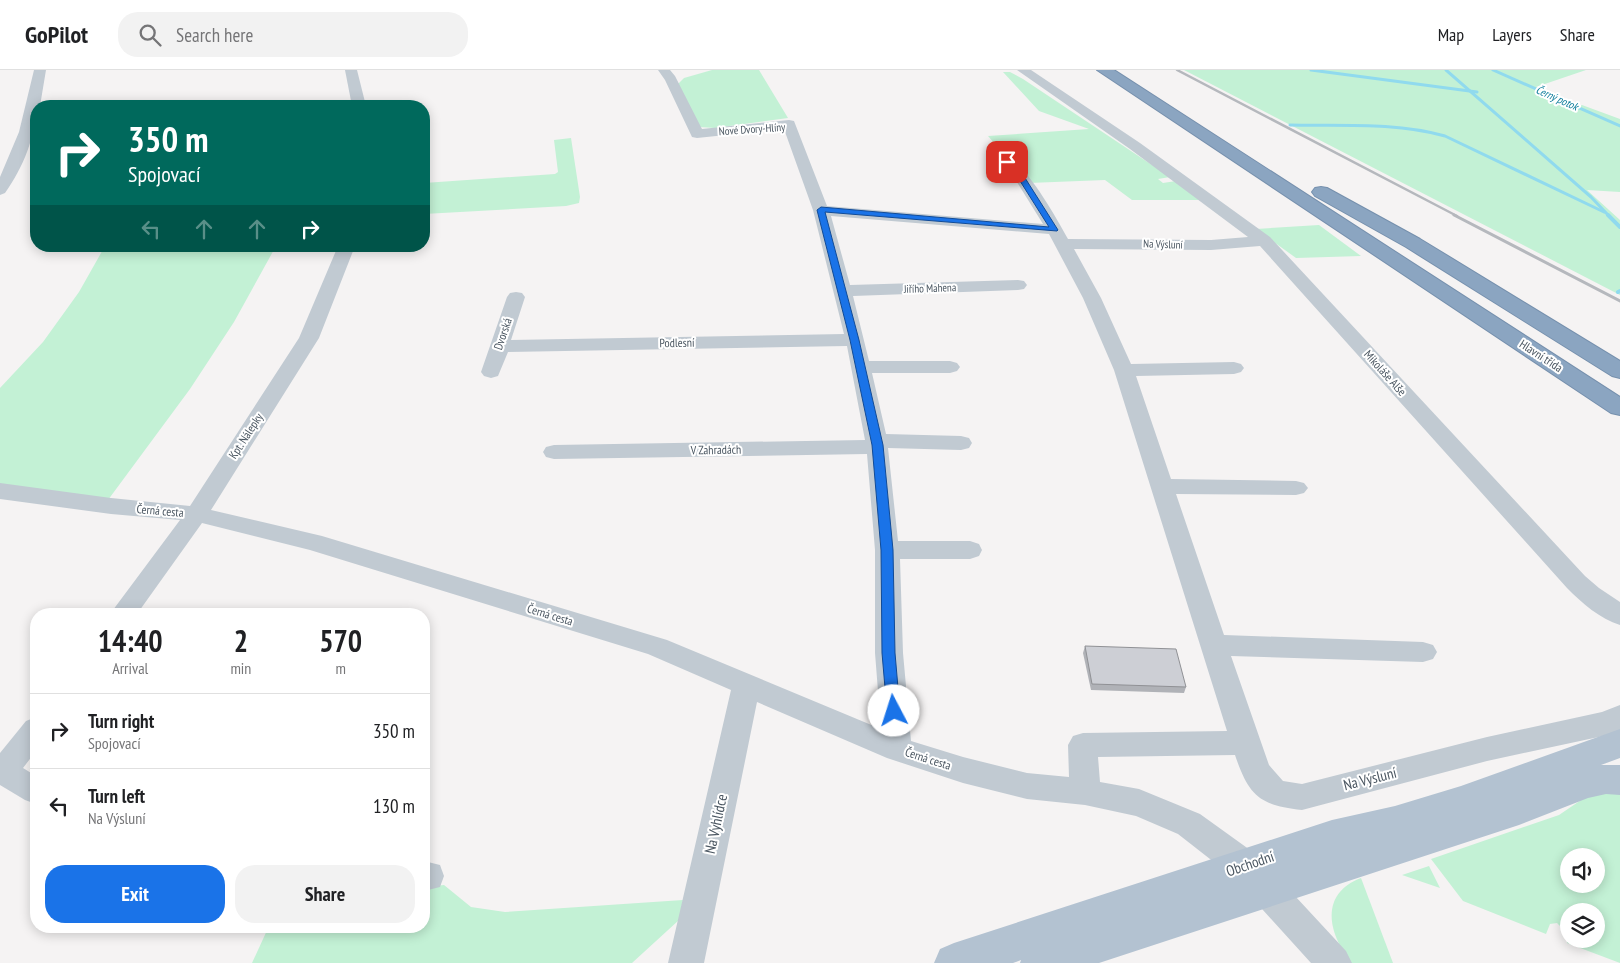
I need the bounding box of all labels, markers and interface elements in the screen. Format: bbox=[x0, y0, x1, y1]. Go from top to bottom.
search box bbox=[118, 12, 468, 57]
text: GoPilot bbox=[25, 19, 88, 50]
icon: search bbox=[136, 21, 164, 49]
text: Search here bbox=[176, 23, 253, 47]
text: Map bbox=[1438, 23, 1464, 46]
text: Layers bbox=[1492, 23, 1532, 46]
text: Share bbox=[1560, 23, 1595, 46]
water label: Černý potok bbox=[1534, 83, 1582, 114]
text: 350 m bbox=[128, 116, 209, 162]
icon: right bbox=[45, 120, 110, 185]
street label: Nové Dvory-Hlíny bbox=[718, 120, 787, 138]
pin bbox=[986, 141, 1028, 183]
icon: arrive bbox=[993, 148, 1021, 176]
text: Spojovací bbox=[128, 160, 200, 188]
icon: left bbox=[137, 215, 165, 243]
icon: ahead bbox=[190, 215, 218, 243]
icon: ahead bbox=[243, 215, 271, 243]
icon: right bbox=[296, 215, 324, 243]
street label: Na Výsluní bbox=[1143, 236, 1184, 252]
street label: Jiřího Mahena bbox=[903, 280, 956, 296]
street label: Dvorská bbox=[490, 316, 515, 352]
street label: Podlesní bbox=[659, 335, 695, 350]
street label: Hlavní třída bbox=[1517, 336, 1566, 375]
street label: Mikoláše Alše bbox=[1361, 347, 1410, 399]
street label: Kpt. Nálepky bbox=[225, 410, 266, 461]
street label: V Zahradách bbox=[690, 442, 741, 457]
street label: Černá cesta bbox=[136, 501, 184, 520]
street label: Černá cesta bbox=[525, 600, 575, 629]
text: 14:40 bbox=[98, 621, 163, 660]
text: 2 bbox=[234, 621, 248, 660]
text: 570 bbox=[319, 621, 362, 660]
text: Arrival bbox=[112, 658, 148, 678]
text: min bbox=[230, 658, 251, 678]
text: m bbox=[335, 658, 346, 678]
position arrow bbox=[867, 684, 919, 736]
text: Turn right bbox=[88, 709, 154, 733]
icon: right bbox=[45, 717, 73, 745]
text: 350 m bbox=[373, 719, 415, 743]
text: Spojovací bbox=[88, 733, 141, 753]
street label: Černá cesta bbox=[903, 744, 953, 773]
street label: Na Výsluní bbox=[1341, 763, 1399, 794]
text: Turn left bbox=[88, 784, 145, 808]
icon: left bbox=[45, 792, 73, 820]
street label: Na Vyhlídce bbox=[700, 792, 731, 855]
text: 130 m bbox=[373, 794, 415, 818]
text: Na Výsluní bbox=[88, 808, 146, 828]
street label: Obchodní bbox=[1223, 846, 1277, 881]
map controls bbox=[1560, 848, 1605, 948]
button: sound bbox=[1560, 848, 1605, 893]
button: Exit bbox=[45, 865, 225, 923]
button: Share bbox=[235, 865, 415, 923]
button: layers bbox=[1560, 903, 1605, 948]

